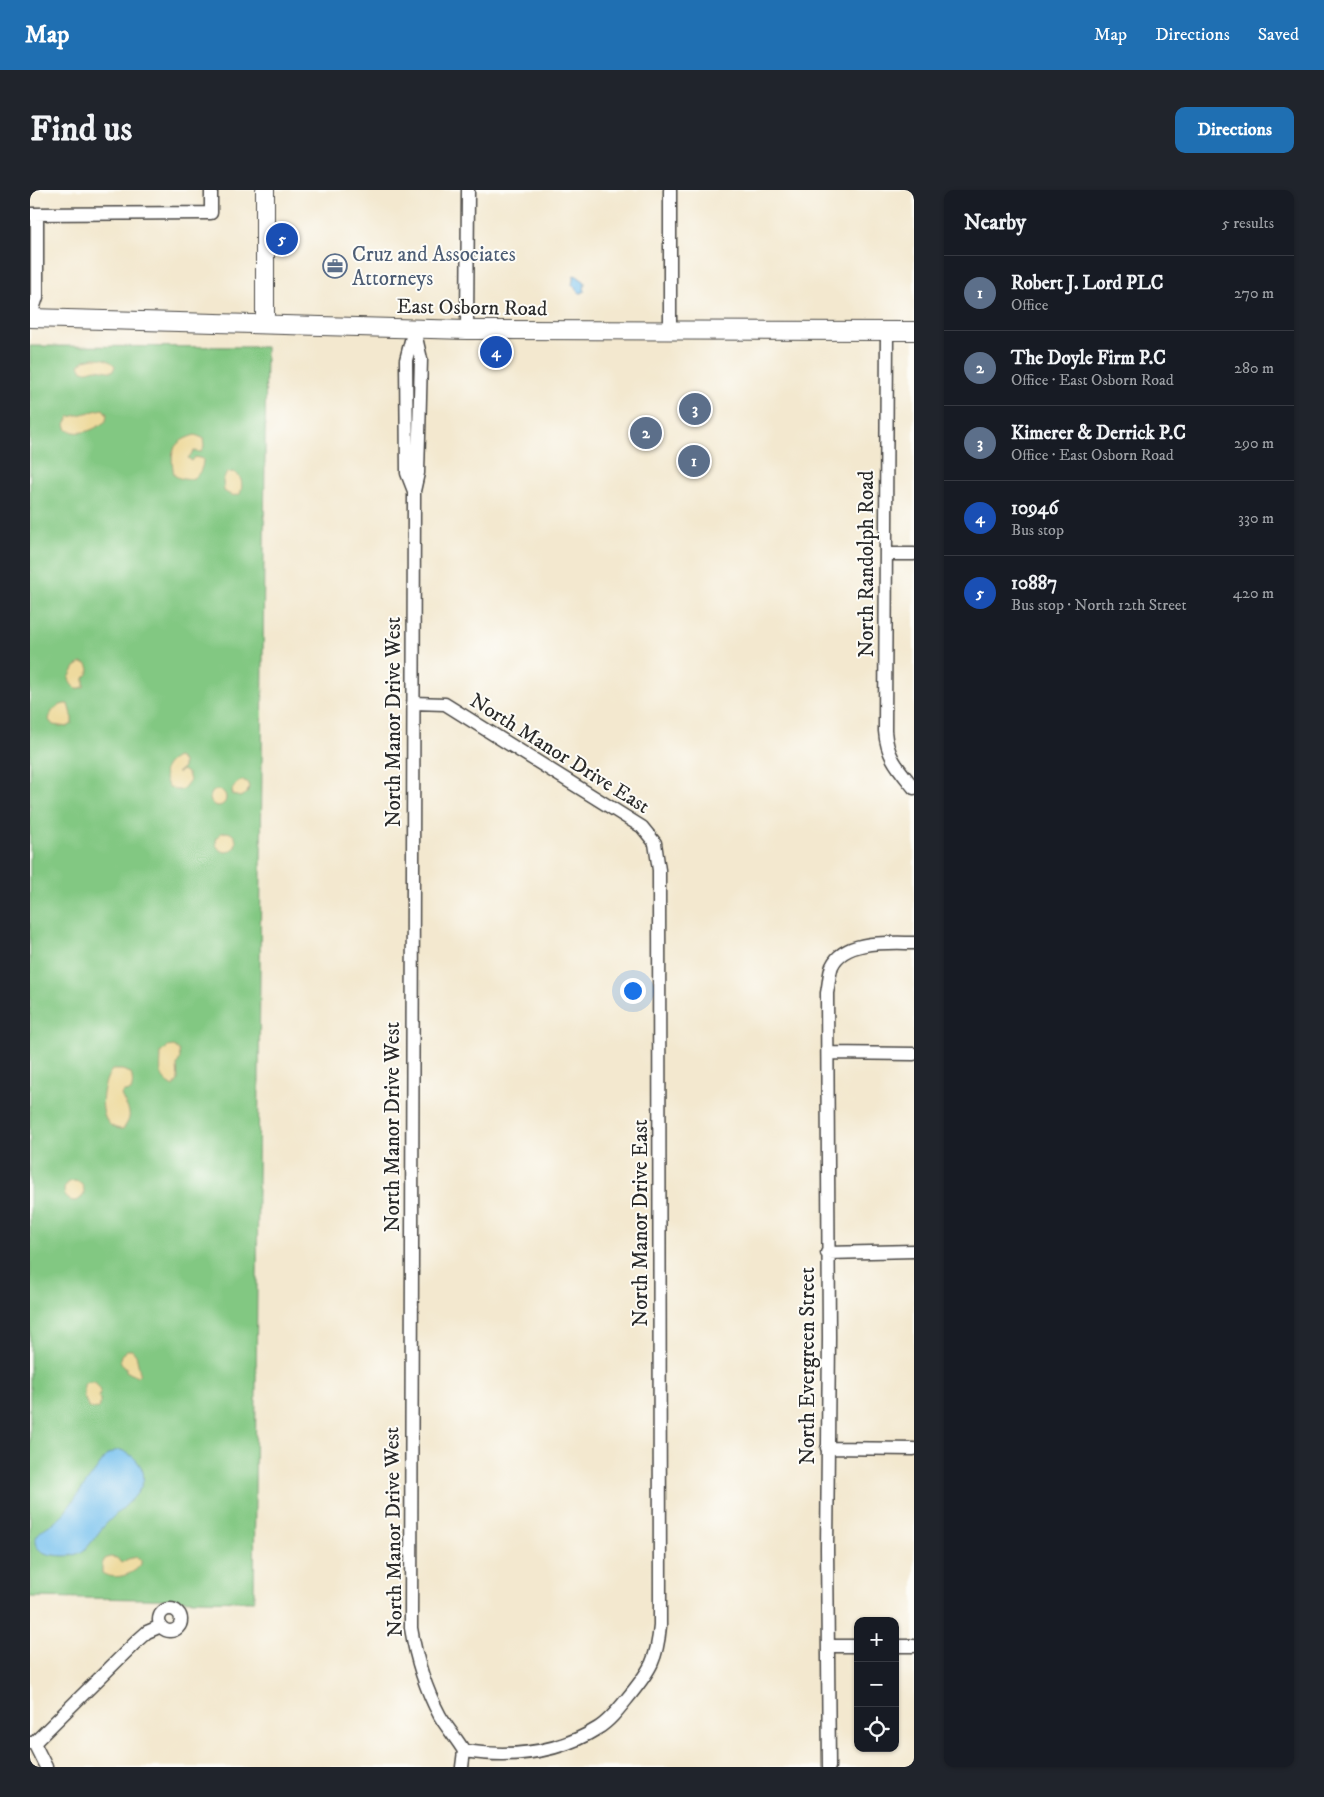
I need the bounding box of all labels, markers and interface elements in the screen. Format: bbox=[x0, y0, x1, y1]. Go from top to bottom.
text: Map bbox=[25, 20, 69, 50]
text: Map bbox=[1094, 24, 1127, 46]
text: Directions bbox=[1155, 24, 1230, 46]
text: Saved bbox=[1258, 24, 1299, 46]
button: Directions bbox=[1175, 107, 1294, 153]
text: Find us bbox=[30, 108, 132, 152]
text: Nearby bbox=[964, 210, 1026, 236]
text: 5 results bbox=[1222, 213, 1274, 233]
pin: 5 bbox=[266, 220, 298, 258]
place label: Cruz and Associates Attorneys bbox=[352, 242, 516, 292]
office icon: Cruz and Associates Attorneys bbox=[322, 253, 348, 279]
text: Robert J. Lord PLC bbox=[1011, 272, 1163, 295]
text: 1 bbox=[977, 283, 983, 303]
text: 270 m bbox=[1234, 283, 1274, 303]
street label: East Osborn Road bbox=[396, 294, 548, 322]
text: Office bbox=[1011, 295, 1048, 315]
pin: 4 bbox=[480, 333, 512, 371]
text: The Doyle Firm P.C bbox=[1011, 347, 1166, 370]
text: 2 bbox=[976, 358, 984, 378]
text: 280 m bbox=[1234, 358, 1274, 378]
text: Office · East Osborn Road bbox=[1011, 370, 1174, 390]
pin: 3 bbox=[679, 390, 711, 428]
pin: 2 bbox=[630, 414, 662, 452]
text: Kimerer & Derrick P.C bbox=[1011, 422, 1186, 445]
text: 3 bbox=[977, 433, 983, 453]
text: 290 m bbox=[1234, 433, 1274, 453]
pin: 1 bbox=[678, 442, 710, 480]
text: Office · East Osborn Road bbox=[1011, 445, 1174, 465]
street label: North Randolph Road bbox=[854, 470, 880, 658]
text: 10946 bbox=[1011, 497, 1058, 520]
text: 4 bbox=[975, 508, 985, 528]
text: 330 m bbox=[1238, 508, 1274, 528]
text: Bus stop bbox=[1011, 520, 1064, 540]
text: 10887 bbox=[1011, 572, 1057, 595]
text: 5 bbox=[976, 583, 984, 603]
text: 420 m bbox=[1233, 583, 1274, 603]
text: Bus stop · North 12th Street bbox=[1011, 595, 1187, 615]
street label: North Manor Drive West bbox=[381, 617, 407, 827]
street label: North Manor Drive East bbox=[465, 688, 654, 820]
your location bbox=[620, 978, 646, 1004]
street label: North Manor Drive West bbox=[380, 1022, 406, 1232]
street label: North Manor Drive East bbox=[628, 1119, 654, 1327]
street label: North Evergreen Street bbox=[795, 1267, 821, 1465]
street label: North Manor Drive West bbox=[379, 1426, 409, 1637]
map controls bbox=[854, 1617, 899, 1752]
button: + bbox=[854, 1617, 899, 1662]
button: − bbox=[854, 1662, 899, 1707]
button: locate bbox=[854, 1707, 899, 1752]

